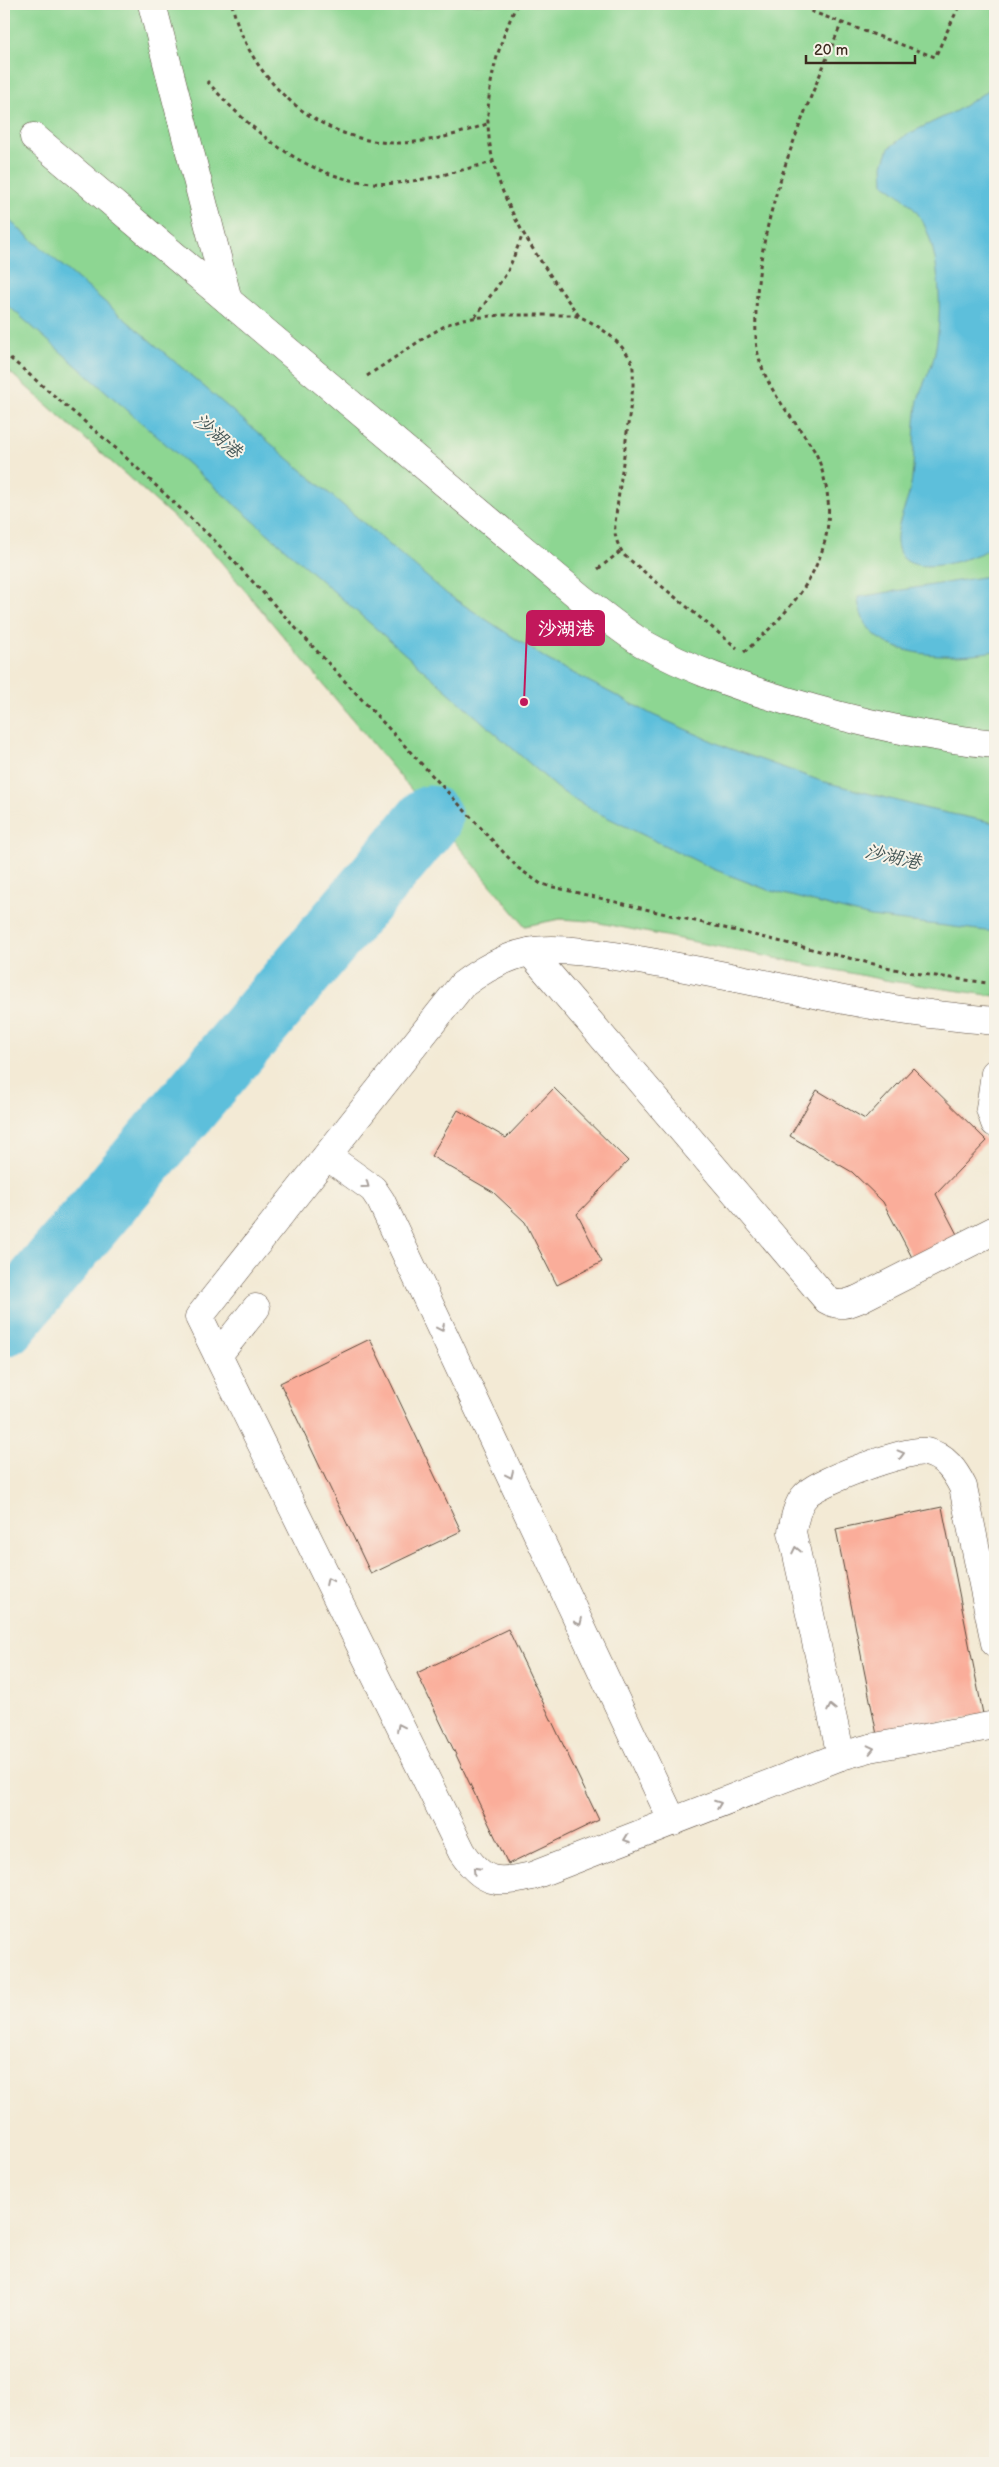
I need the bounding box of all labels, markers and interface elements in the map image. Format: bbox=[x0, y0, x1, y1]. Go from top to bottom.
scale bar bbox=[806, 32, 915, 64]
text: 20 m bbox=[814, 41, 848, 60]
water label: 沙湖港 bbox=[188, 409, 248, 465]
callout: 沙湖港 bbox=[527, 611, 604, 645]
text: 沙湖港 bbox=[537, 618, 595, 641]
water label: 沙湖港 bbox=[862, 840, 925, 875]
one-way arrow bbox=[360, 1179, 369, 1187]
one-way arrow bbox=[434, 1323, 445, 1332]
one-way arrow bbox=[897, 1450, 905, 1460]
one-way arrow bbox=[503, 1470, 514, 1479]
one-way arrow bbox=[791, 1545, 802, 1554]
one-way arrow bbox=[325, 1577, 335, 1586]
one-way arrow bbox=[573, 1617, 583, 1626]
one-way arrow bbox=[826, 1704, 837, 1713]
one-way arrow bbox=[396, 1723, 406, 1732]
one-way arrow bbox=[866, 1744, 875, 1755]
one-way arrow bbox=[713, 1800, 722, 1810]
one-way arrow bbox=[623, 1833, 632, 1844]
one-way arrow bbox=[473, 1867, 482, 1876]

